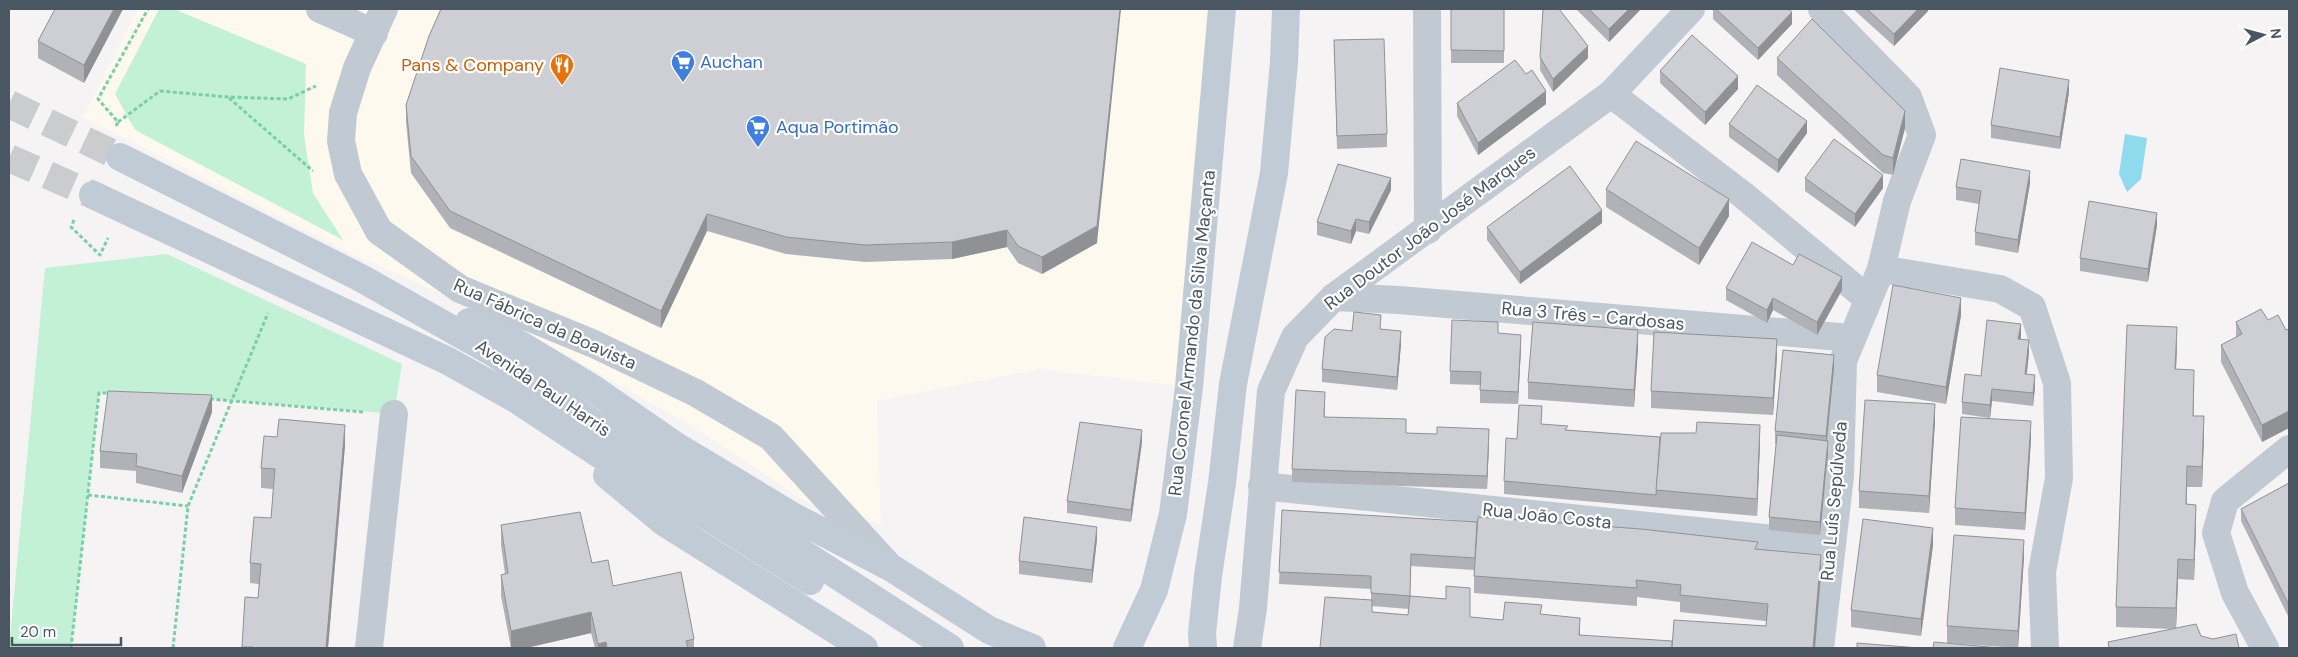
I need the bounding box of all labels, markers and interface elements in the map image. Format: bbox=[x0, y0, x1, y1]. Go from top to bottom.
north arrow bbox=[2238, 10, 2288, 60]
text: N bbox=[2266, 28, 2285, 40]
supermarket icon: Auchan bbox=[670, 49, 696, 83]
place label: Auchan bbox=[700, 50, 763, 74]
restaurant icon: Pans & Company bbox=[549, 52, 575, 86]
place label: Pans & Company bbox=[401, 53, 544, 77]
supermarket icon: Aqua Portimão bbox=[745, 114, 771, 148]
place label: Aqua Portimão bbox=[776, 115, 899, 139]
street label: Rua Doutor João José Marques bbox=[1319, 141, 1541, 315]
street label: Rua Coronel Armando da Silva Maçanta bbox=[1163, 169, 1221, 497]
street label: Rua Fábrica da Boavista bbox=[450, 273, 640, 375]
street label: Rua 3 Três - Cardosas bbox=[1500, 296, 1686, 336]
street label: Avenida Paul Harris bbox=[471, 334, 615, 442]
street label: Rua Luís Sepúlveda bbox=[1815, 420, 1853, 582]
street label: Rua João Costa bbox=[1481, 497, 1613, 535]
scale bar bbox=[12, 614, 121, 646]
text: 20 m bbox=[20, 622, 56, 642]

